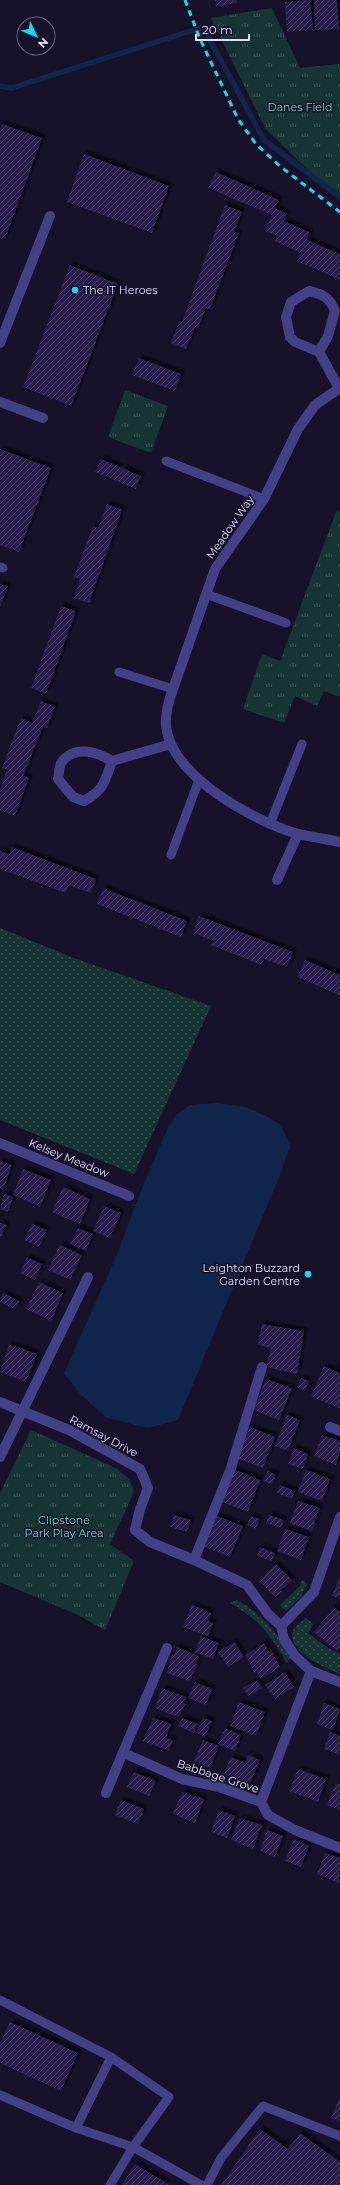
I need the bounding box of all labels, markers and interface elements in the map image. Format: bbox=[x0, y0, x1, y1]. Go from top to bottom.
north arrow bbox=[16, 16, 56, 56]
scale bar bbox=[196, 16, 249, 42]
text: 20 m bbox=[202, 22, 233, 37]
text: N bbox=[35, 35, 51, 51]
park label: Danes Field bbox=[268, 100, 332, 114]
place label: The IT Heroes bbox=[83, 283, 158, 297]
marker: The IT Heroes bbox=[70, 285, 80, 295]
street label: Meadow Way bbox=[203, 493, 257, 561]
street label: Kelsey Meadow bbox=[27, 1136, 111, 1181]
place label: Leighton Buzzard Garden Centre bbox=[202, 1261, 300, 1288]
marker: Leighton Buzzard Garden Centre bbox=[303, 1269, 313, 1279]
street label: Ramsay Drive bbox=[67, 1412, 141, 1460]
park label: Clipstone Park Play Area bbox=[24, 1513, 104, 1540]
street label: Babbage Grove bbox=[175, 1756, 261, 1796]

